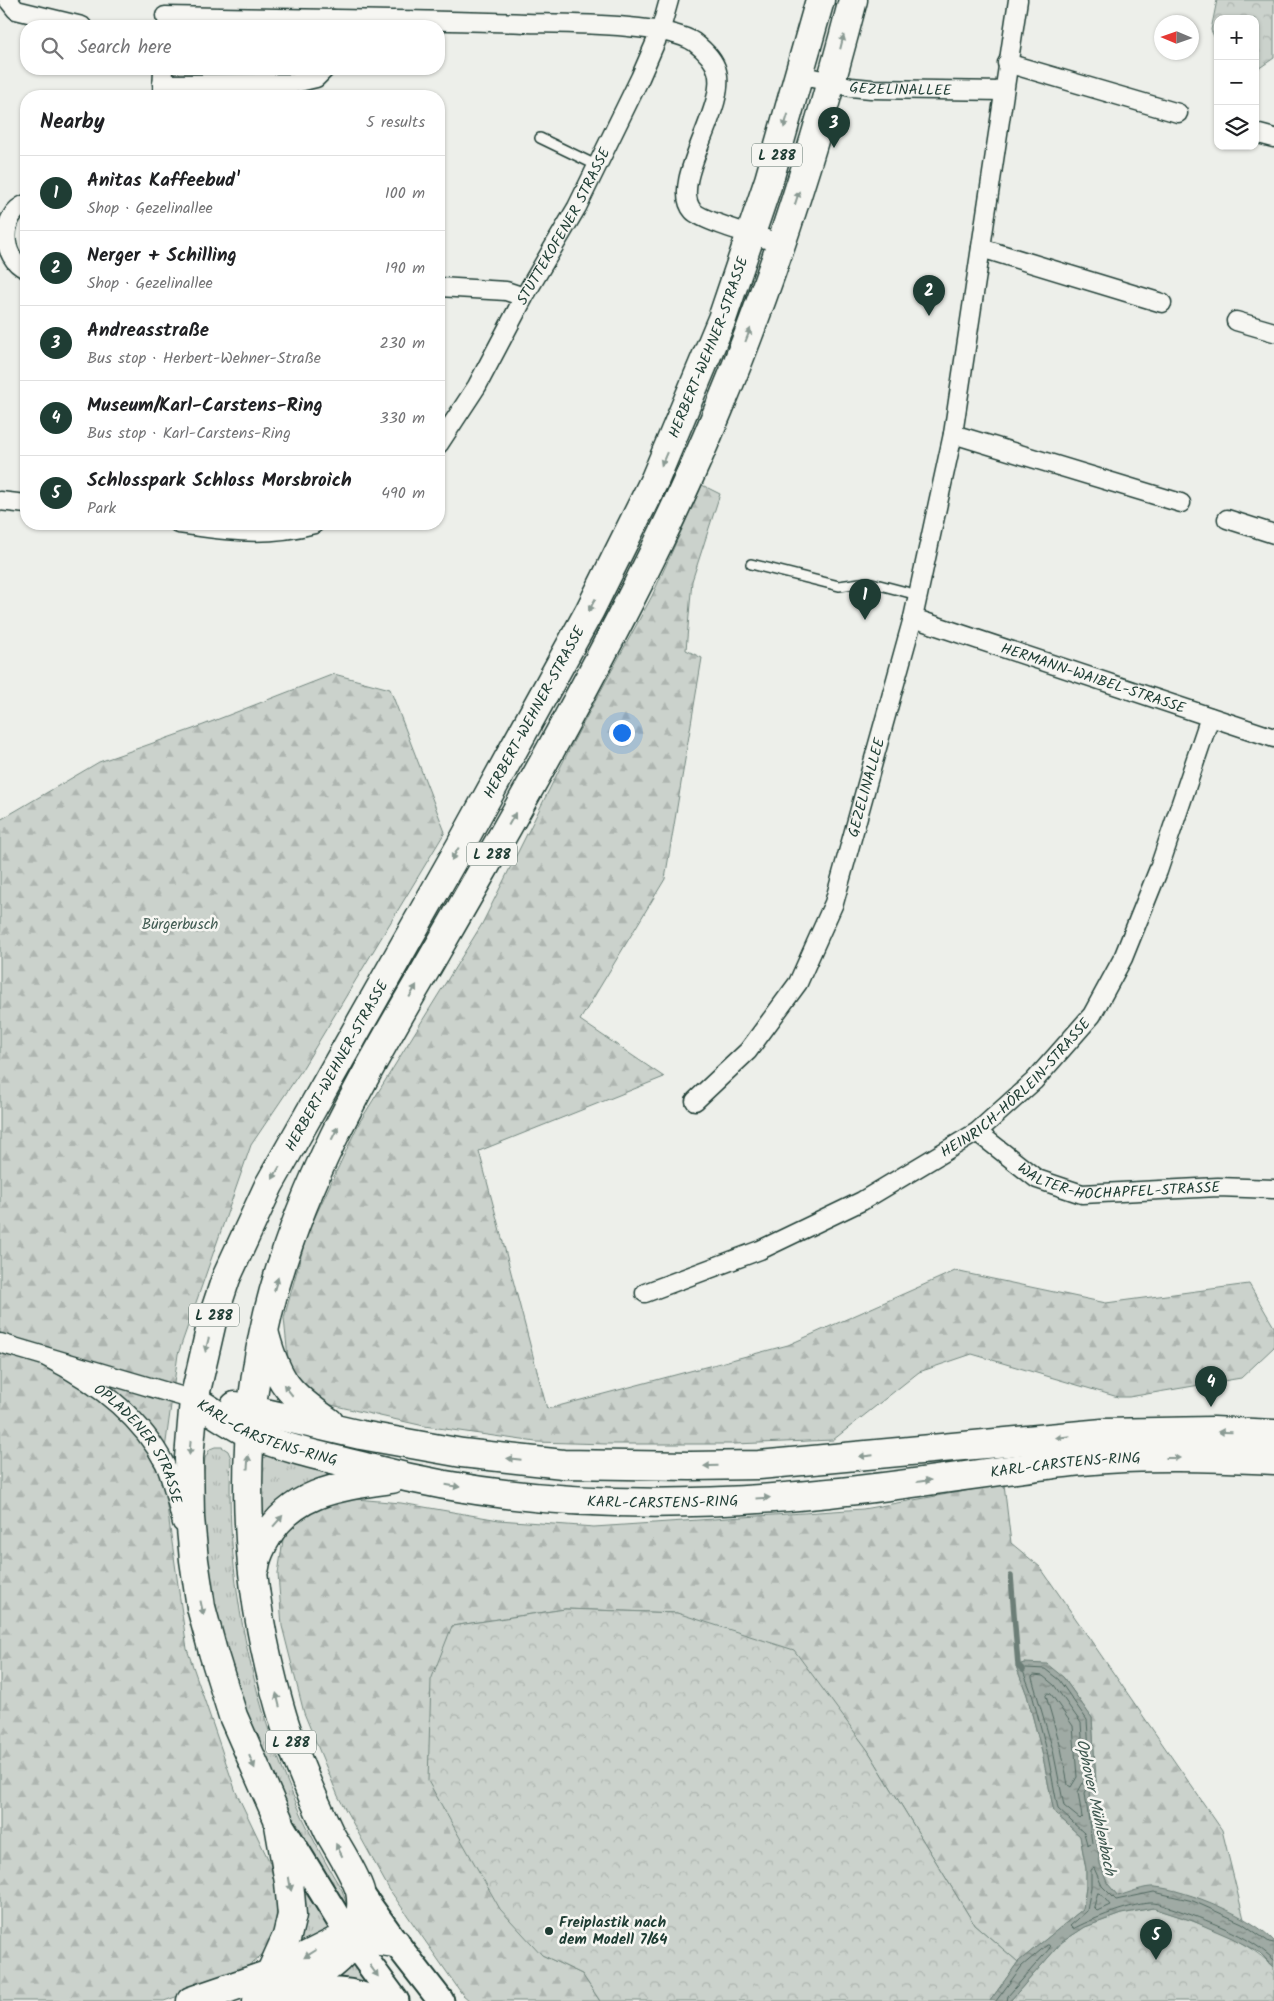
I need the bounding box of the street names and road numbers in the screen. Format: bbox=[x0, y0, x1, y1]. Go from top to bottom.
street label: GEZELINALLEE bbox=[848, 76, 953, 103]
street label: STÜTTEKOFENER STRASSE bbox=[511, 143, 618, 310]
road number: L 288 bbox=[752, 144, 802, 166]
street label: HERBERT-WEHNER-STRASSE bbox=[662, 252, 756, 442]
street label: HERBERT-WEHNER-STRASSE bbox=[478, 621, 592, 803]
street label: HERMANN-WAIBEL-STRASSE bbox=[997, 637, 1190, 721]
street label: GEZELINALLEE bbox=[842, 734, 893, 840]
road number: L 288 bbox=[467, 842, 517, 866]
street label: HERBERT-WEHNER-STRASSE bbox=[279, 975, 396, 1156]
street label: HEINRICH-HÖRLEIN-STRASSE bbox=[936, 1012, 1098, 1164]
street label: WALTER-HOCHAPFEL-STRASSE bbox=[1012, 1157, 1222, 1207]
road number: L 288 bbox=[189, 1304, 239, 1326]
street label: OPLADENER STRASSE bbox=[88, 1378, 188, 1508]
street label: KARL-CARSTENS-RING bbox=[192, 1393, 340, 1473]
street label: KARL-CARSTENS-RING bbox=[989, 1447, 1141, 1485]
street label: KARL-CARSTENS-RING bbox=[586, 1489, 739, 1516]
road number: L 288 bbox=[266, 1730, 316, 1754]

